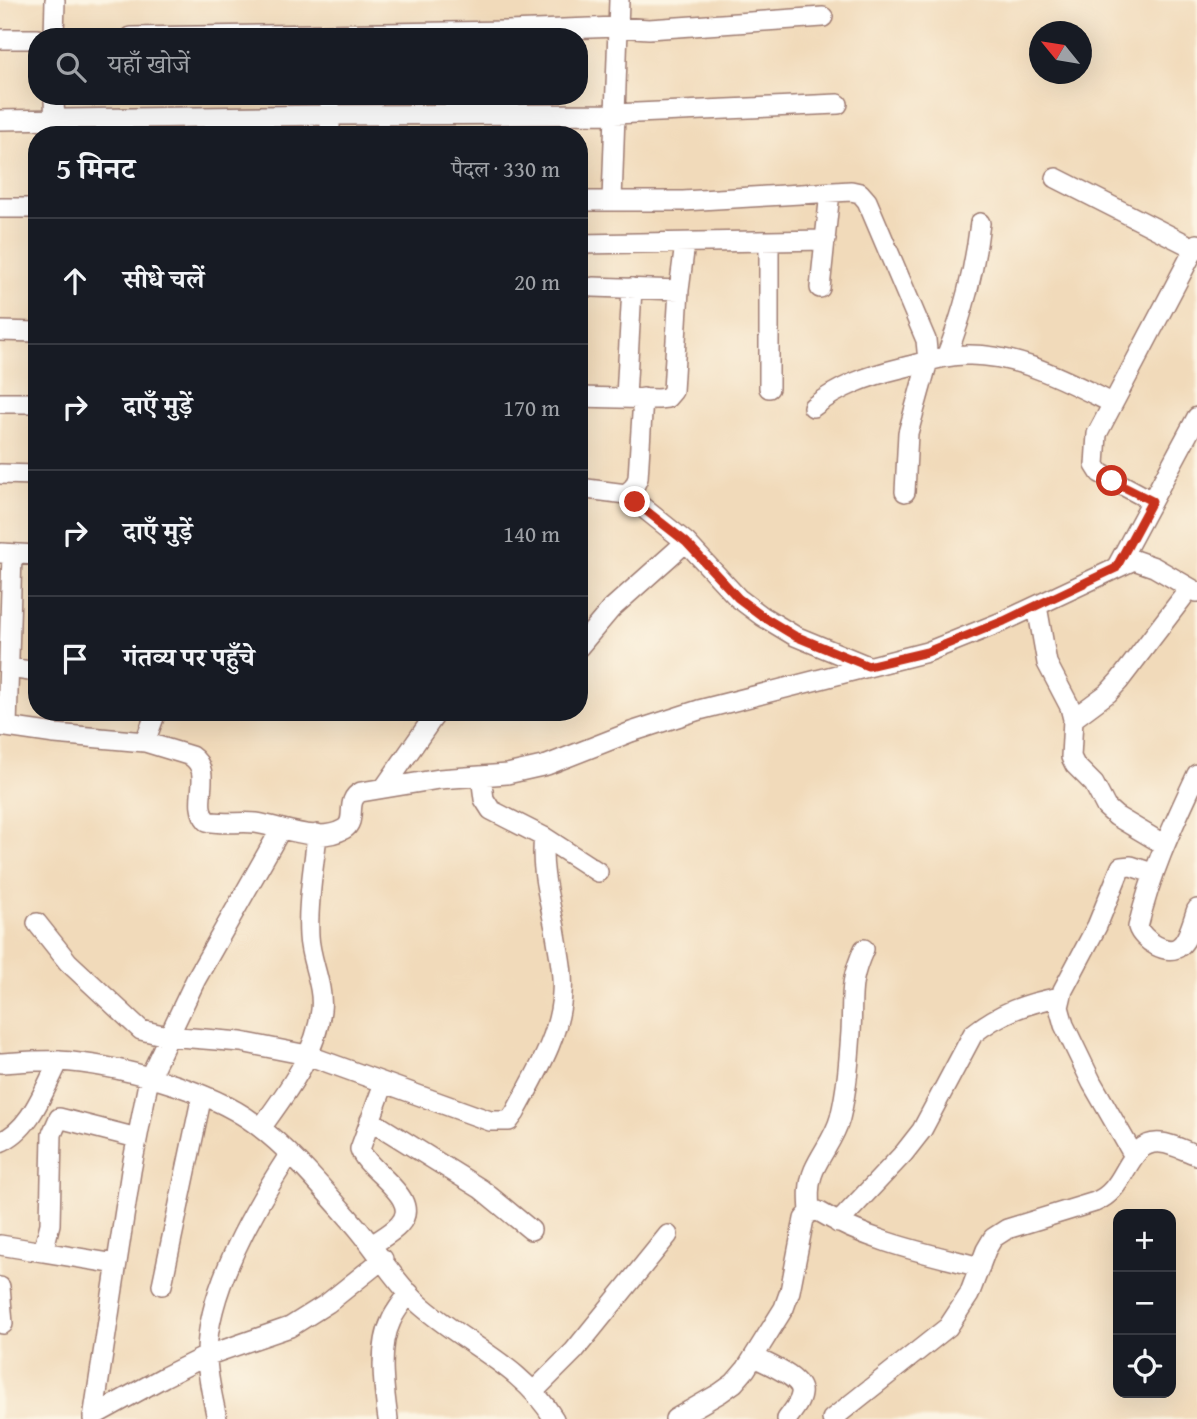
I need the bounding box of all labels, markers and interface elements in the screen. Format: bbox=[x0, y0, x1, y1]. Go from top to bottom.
north arrow bbox=[1029, 21, 1092, 84]
search box bbox=[28, 28, 588, 105]
text: यहाँ खोजें bbox=[108, 44, 190, 83]
icon: search bbox=[52, 48, 90, 86]
text: 5 मिनट bbox=[56, 146, 135, 190]
text: पैदल · 330 m bbox=[451, 152, 560, 185]
text: सीधे चलें bbox=[123, 259, 204, 298]
icon: ahead bbox=[56, 262, 94, 300]
text: 20 m bbox=[514, 265, 560, 298]
text: दाएँ मुड़ें bbox=[123, 385, 192, 424]
icon: right bbox=[56, 388, 94, 426]
text: 170 m bbox=[503, 391, 560, 424]
route start bbox=[1096, 465, 1127, 496]
route end bbox=[619, 486, 650, 517]
text: दाएँ मुड़ें bbox=[123, 511, 192, 550]
icon: right bbox=[56, 514, 94, 552]
text: 140 m bbox=[503, 517, 560, 550]
text: गंतव्य पर पहुँचे bbox=[123, 637, 255, 676]
icon: arrive bbox=[56, 640, 94, 678]
map controls bbox=[1113, 1209, 1176, 1398]
button: + bbox=[1113, 1209, 1176, 1272]
button: − bbox=[1113, 1272, 1176, 1335]
button: locate bbox=[1113, 1335, 1176, 1398]

